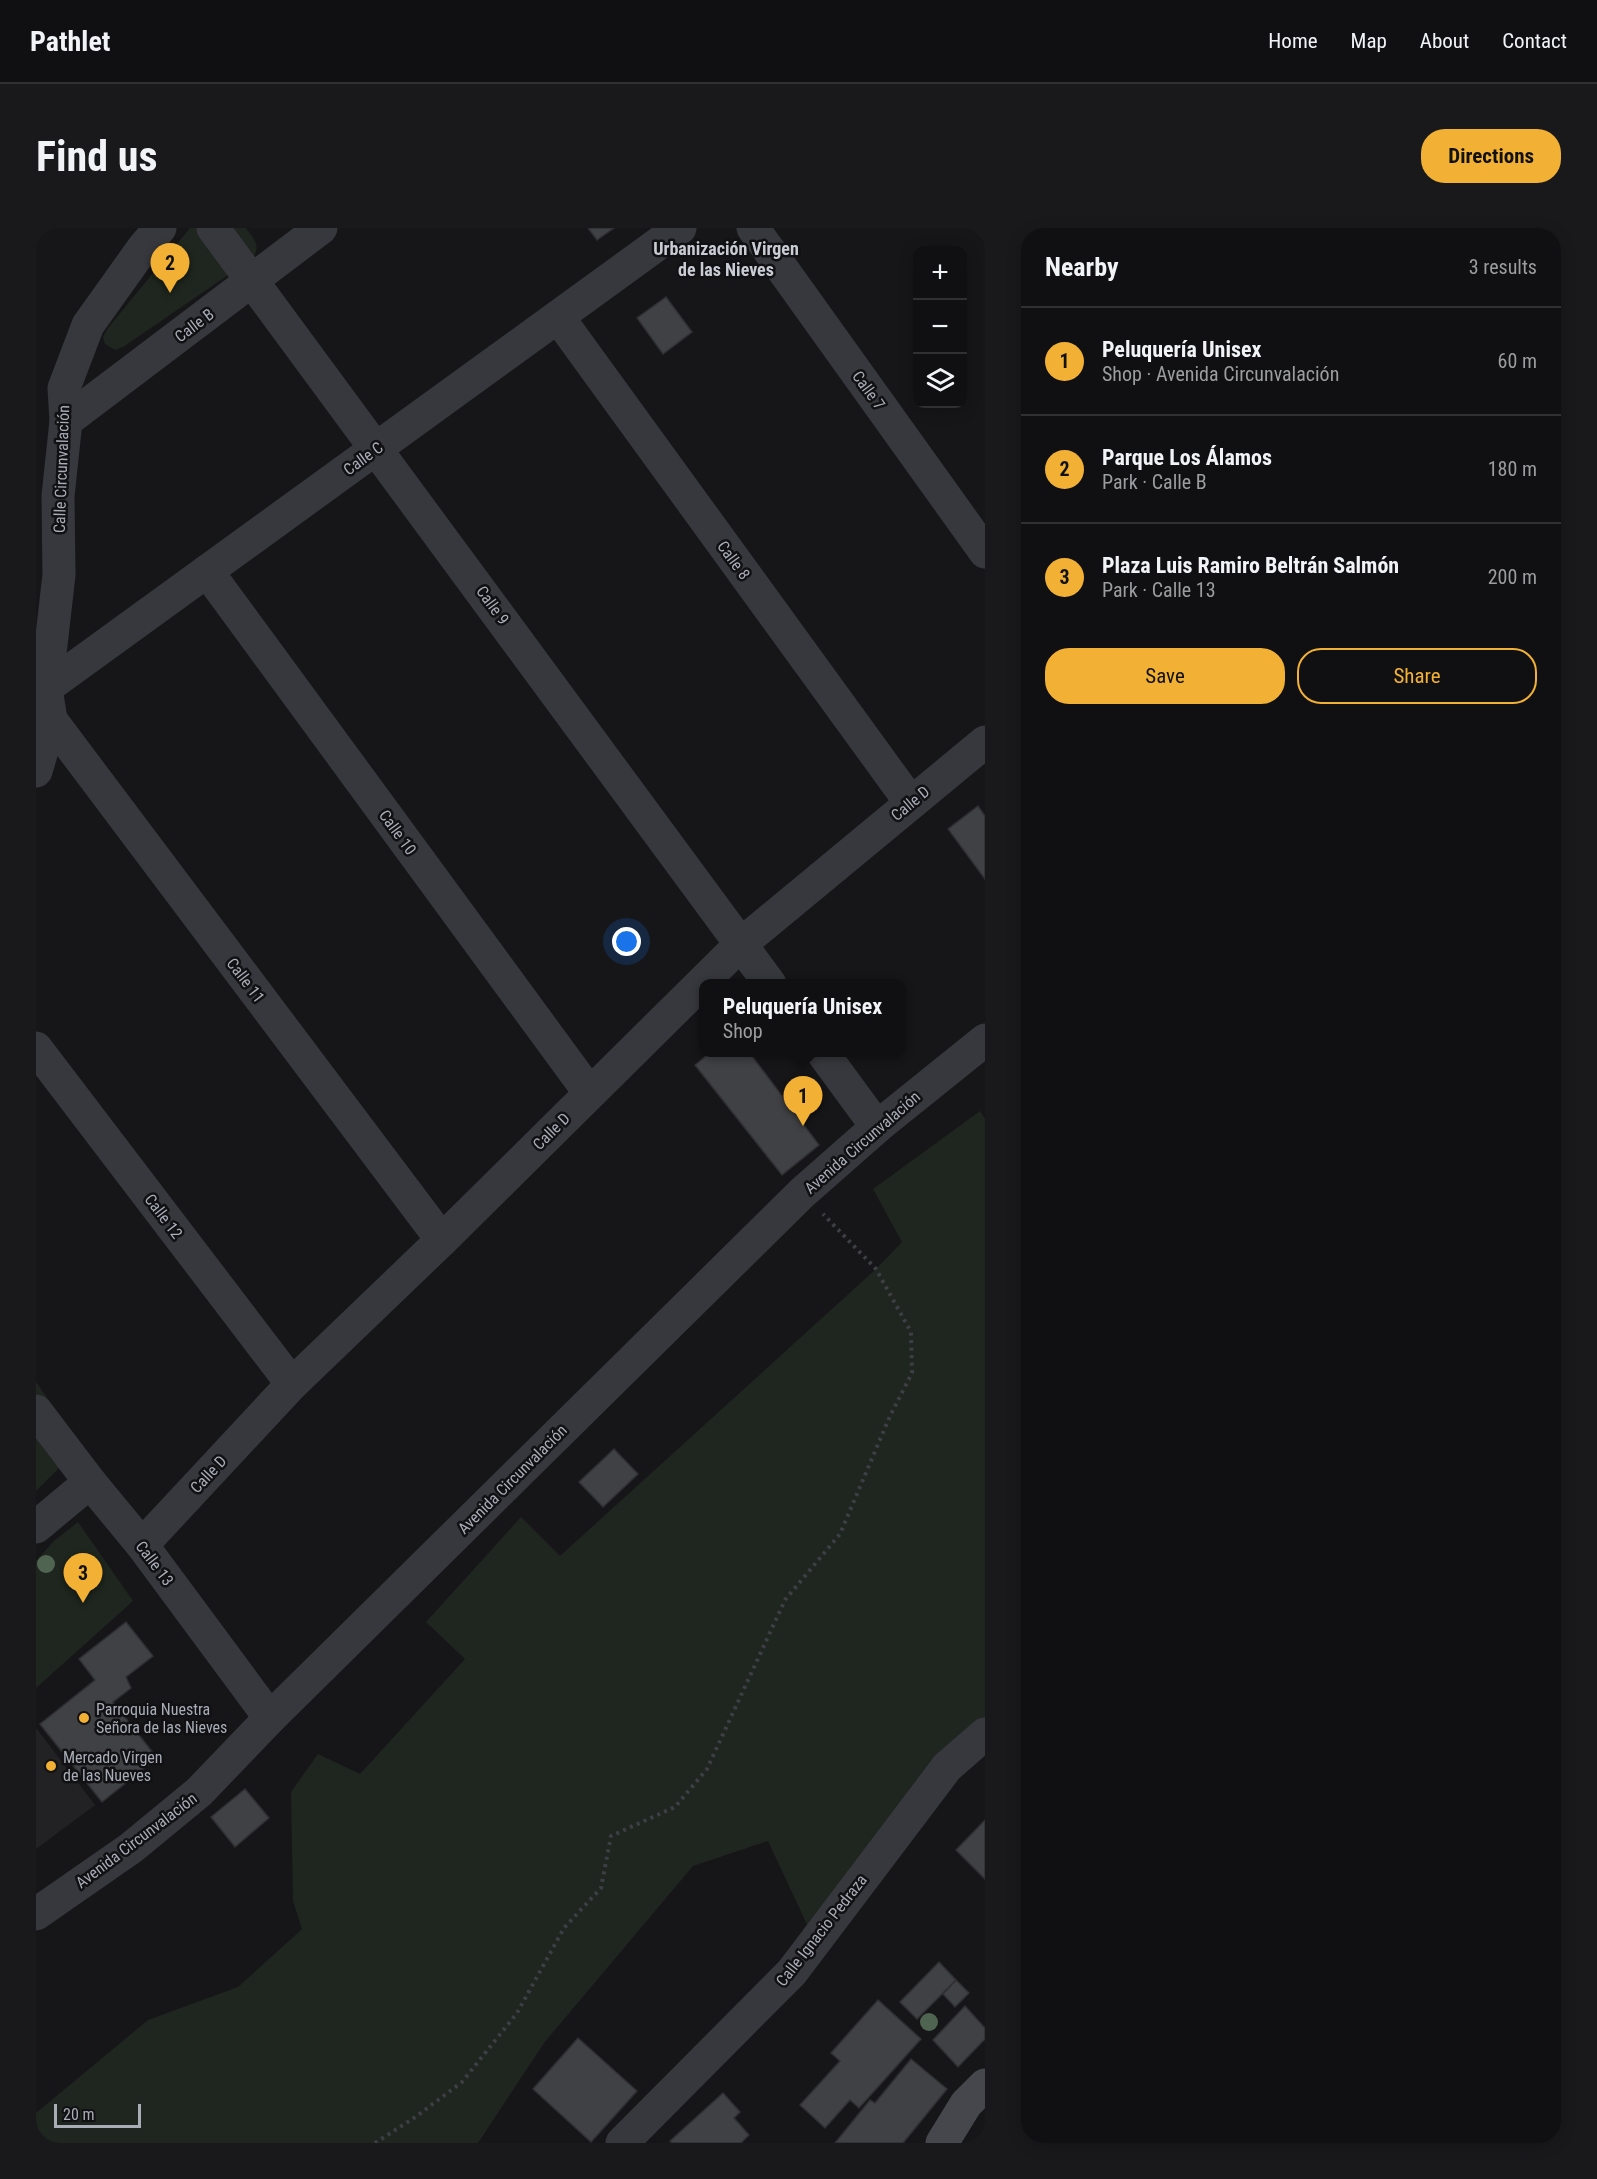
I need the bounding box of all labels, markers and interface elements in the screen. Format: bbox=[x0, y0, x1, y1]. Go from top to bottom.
text: Pathlet bbox=[30, 25, 110, 58]
text: Home bbox=[1268, 29, 1318, 53]
text: Map bbox=[1351, 29, 1387, 53]
text: About bbox=[1420, 29, 1469, 53]
text: Contact bbox=[1502, 29, 1567, 53]
button: Directions bbox=[1421, 129, 1561, 183]
text: Find us bbox=[36, 132, 157, 181]
district label: Urbanización Virgen de las Nieves bbox=[653, 238, 799, 280]
pin: 2 bbox=[150, 244, 190, 293]
map controls bbox=[913, 246, 967, 408]
button: + bbox=[913, 246, 967, 300]
text: Nearby bbox=[1045, 252, 1119, 282]
text: 3 results bbox=[1469, 255, 1537, 279]
button: − bbox=[913, 300, 967, 354]
street label: Calle B bbox=[171, 305, 218, 346]
text: Peluquería Unisex bbox=[1102, 337, 1261, 362]
text: 1 bbox=[1059, 349, 1070, 373]
text: 60 m bbox=[1498, 349, 1537, 373]
button: layers bbox=[913, 354, 967, 408]
text: Shop · Avenida Circunvalación bbox=[1102, 362, 1339, 386]
street label: Calle 7 bbox=[848, 367, 889, 413]
street label: Calle Circunvalación bbox=[50, 405, 73, 533]
street label: Calle C bbox=[340, 438, 387, 479]
text: Parque Los Álamos bbox=[1102, 445, 1272, 470]
text: 2 bbox=[1059, 457, 1070, 481]
text: 180 m bbox=[1488, 457, 1537, 481]
text: Park · Calle B bbox=[1102, 470, 1207, 494]
street label: Calle 8 bbox=[713, 537, 754, 583]
text: Plaza Luis Ramiro Beltrán Salmón bbox=[1102, 553, 1399, 578]
text: 3 bbox=[1059, 565, 1070, 589]
text: 200 m bbox=[1488, 565, 1537, 589]
text: Park · Calle 13 bbox=[1102, 578, 1216, 602]
street label: Calle 9 bbox=[472, 582, 513, 628]
button: Save bbox=[1045, 648, 1285, 704]
button: Share bbox=[1297, 648, 1537, 704]
street label: Calle D bbox=[887, 782, 933, 825]
street label: Calle 10 bbox=[375, 806, 420, 859]
your location bbox=[612, 927, 641, 956]
street label: Calle 11 bbox=[223, 954, 269, 1006]
popup bbox=[699, 979, 906, 1057]
text: Peluquería Unisex bbox=[723, 994, 882, 1019]
text: Shop bbox=[723, 1019, 763, 1043]
pin: 1 bbox=[784, 1076, 822, 1126]
street label: Avenida Circunvalación bbox=[801, 1087, 924, 1198]
street label: Calle D bbox=[529, 1109, 574, 1154]
street label: Calle 12 bbox=[141, 1190, 187, 1242]
street label: Avenida Circunvalación bbox=[454, 1421, 571, 1538]
street label: Calle D bbox=[186, 1452, 230, 1497]
street label: Calle 13 bbox=[132, 1537, 178, 1589]
pin: 3 bbox=[64, 1554, 102, 1603]
place label: Parroquia Nuestra Señora de las Nieves bbox=[96, 1700, 227, 1737]
marker: Parroquia Nuestra Señora de las Nieves bbox=[77, 1711, 91, 1725]
place label: Mercado Virgen de las Nueves bbox=[63, 1748, 163, 1785]
marker: Mercado Virgen de las Nueves bbox=[44, 1759, 58, 1773]
street label: Avenida Circunvalación bbox=[72, 1789, 201, 1892]
street label: Calle Ignacio Pedraza bbox=[772, 1871, 871, 1990]
scale bar bbox=[54, 2101, 141, 2128]
text: 20 m bbox=[63, 2105, 95, 2124]

